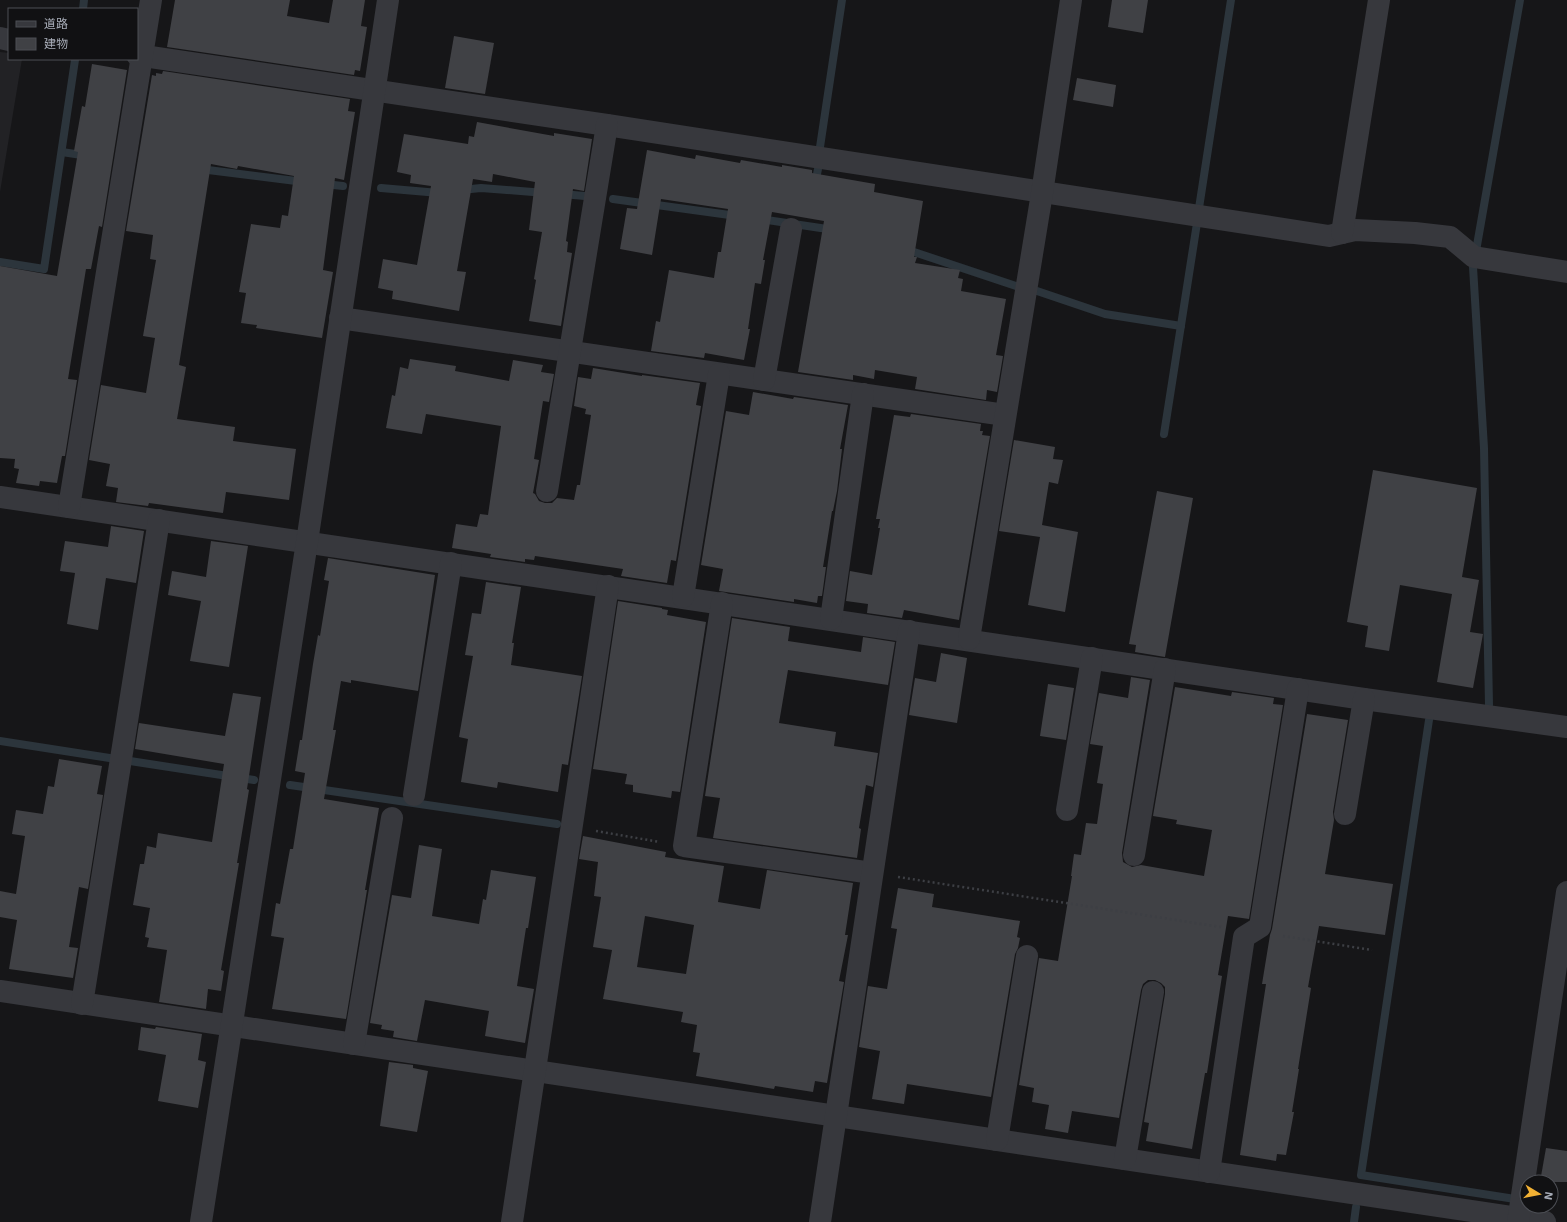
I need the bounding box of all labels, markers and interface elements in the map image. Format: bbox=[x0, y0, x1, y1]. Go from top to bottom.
legend bbox=[8, 8, 138, 60]
text: 道路 bbox=[44, 16, 68, 30]
text: 建物 bbox=[44, 36, 68, 50]
north arrow bbox=[1519, 1174, 1559, 1214]
text: N bbox=[1542, 1191, 1556, 1201]

